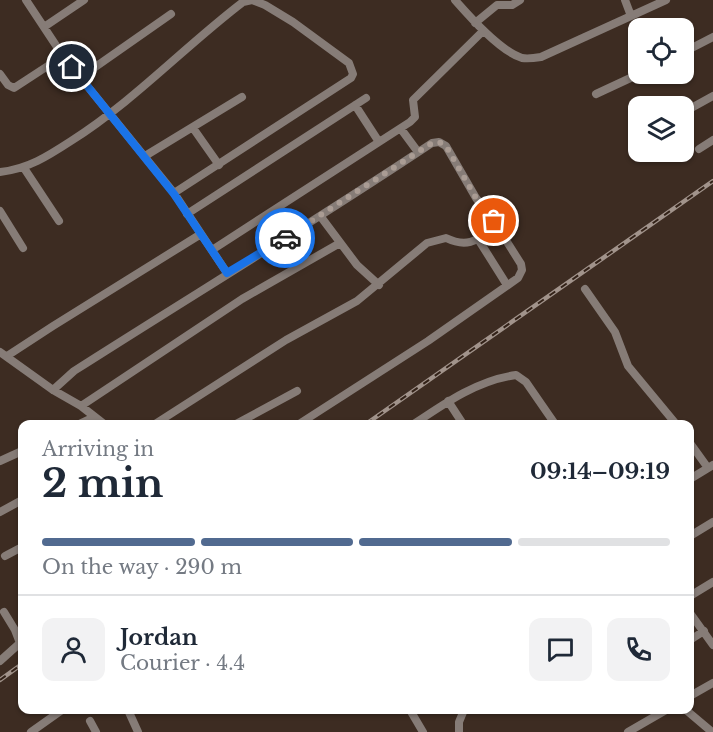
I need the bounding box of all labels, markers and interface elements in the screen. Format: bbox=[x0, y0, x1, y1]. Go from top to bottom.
map controls bbox=[628, 18, 694, 162]
button: locate bbox=[628, 18, 694, 84]
pin bbox=[46, 41, 97, 92]
icon: home bbox=[55, 50, 88, 83]
button: layers bbox=[628, 96, 694, 162]
pin bbox=[468, 195, 519, 246]
icon: bag bbox=[477, 204, 510, 237]
courier bbox=[255, 208, 315, 268]
icon: car bbox=[269, 222, 302, 255]
text: Arriving in bbox=[42, 437, 154, 461]
text: 09:14–09:19 bbox=[530, 458, 670, 485]
text: 2 min bbox=[42, 459, 163, 508]
text: On the way · 290 m bbox=[42, 555, 242, 579]
button: person bbox=[42, 618, 105, 681]
button: chat bbox=[529, 618, 592, 681]
button: phone bbox=[607, 618, 670, 681]
text: Jordan bbox=[120, 624, 198, 651]
text: Courier · 4.4 bbox=[120, 651, 245, 675]

